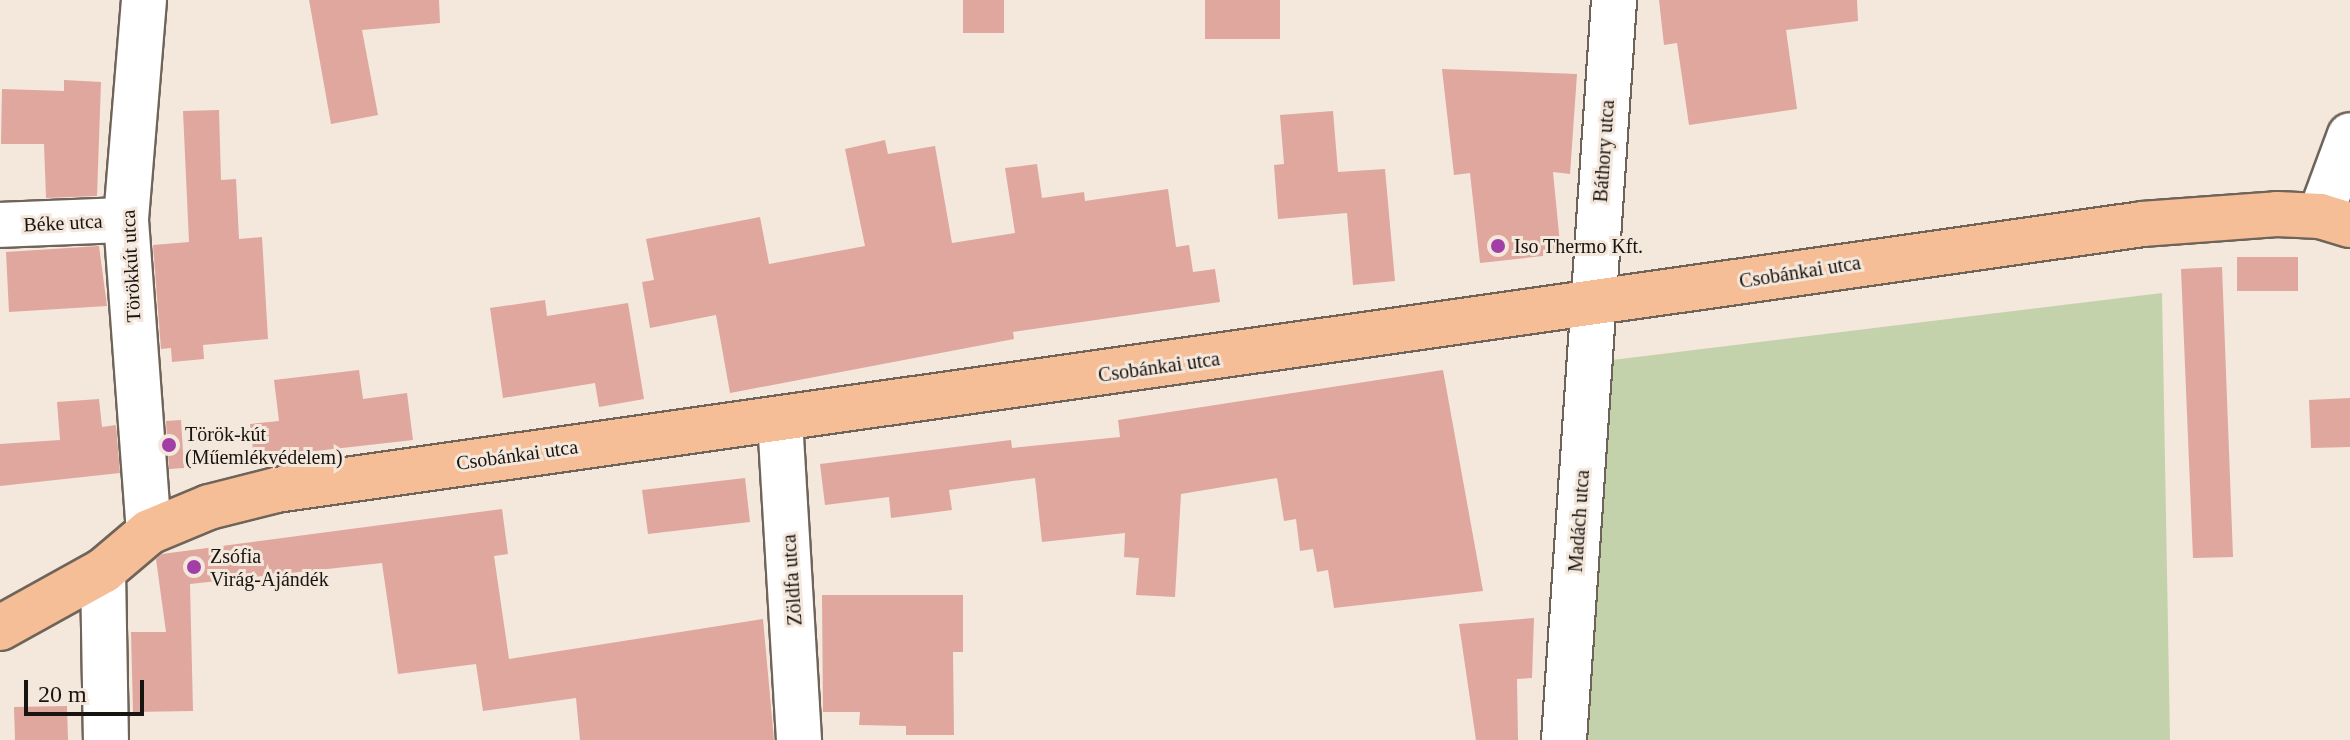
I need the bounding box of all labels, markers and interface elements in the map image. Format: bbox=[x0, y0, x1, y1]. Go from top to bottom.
street label: Báthory utca bbox=[1588, 99, 1620, 203]
street label: Béke utca bbox=[23, 209, 103, 237]
street label: Törökkút utca bbox=[116, 209, 146, 323]
place label: Iso Thermo Kft. bbox=[1514, 234, 1643, 258]
marker: Iso Thermo Kft. bbox=[1489, 237, 1507, 255]
street label: Csobánkai utca bbox=[1738, 251, 1862, 293]
street label: Csobánkai utca bbox=[1097, 347, 1221, 387]
place label: Török-kút (Műemlékvédelem) bbox=[185, 422, 343, 469]
street label: Csobánkai utca bbox=[455, 435, 579, 475]
marker: Török-kút (Műemlékvédelem) bbox=[160, 436, 178, 454]
street label: Madách utca bbox=[1563, 469, 1595, 573]
street label: Zöldfa utca bbox=[777, 533, 807, 627]
place label: Zsófia Virág-Ajándék bbox=[210, 544, 329, 591]
marker: Zsófia Virág-Ajándék bbox=[185, 558, 203, 576]
scale bar bbox=[28, 664, 148, 714]
text: 20 m bbox=[38, 681, 87, 707]

